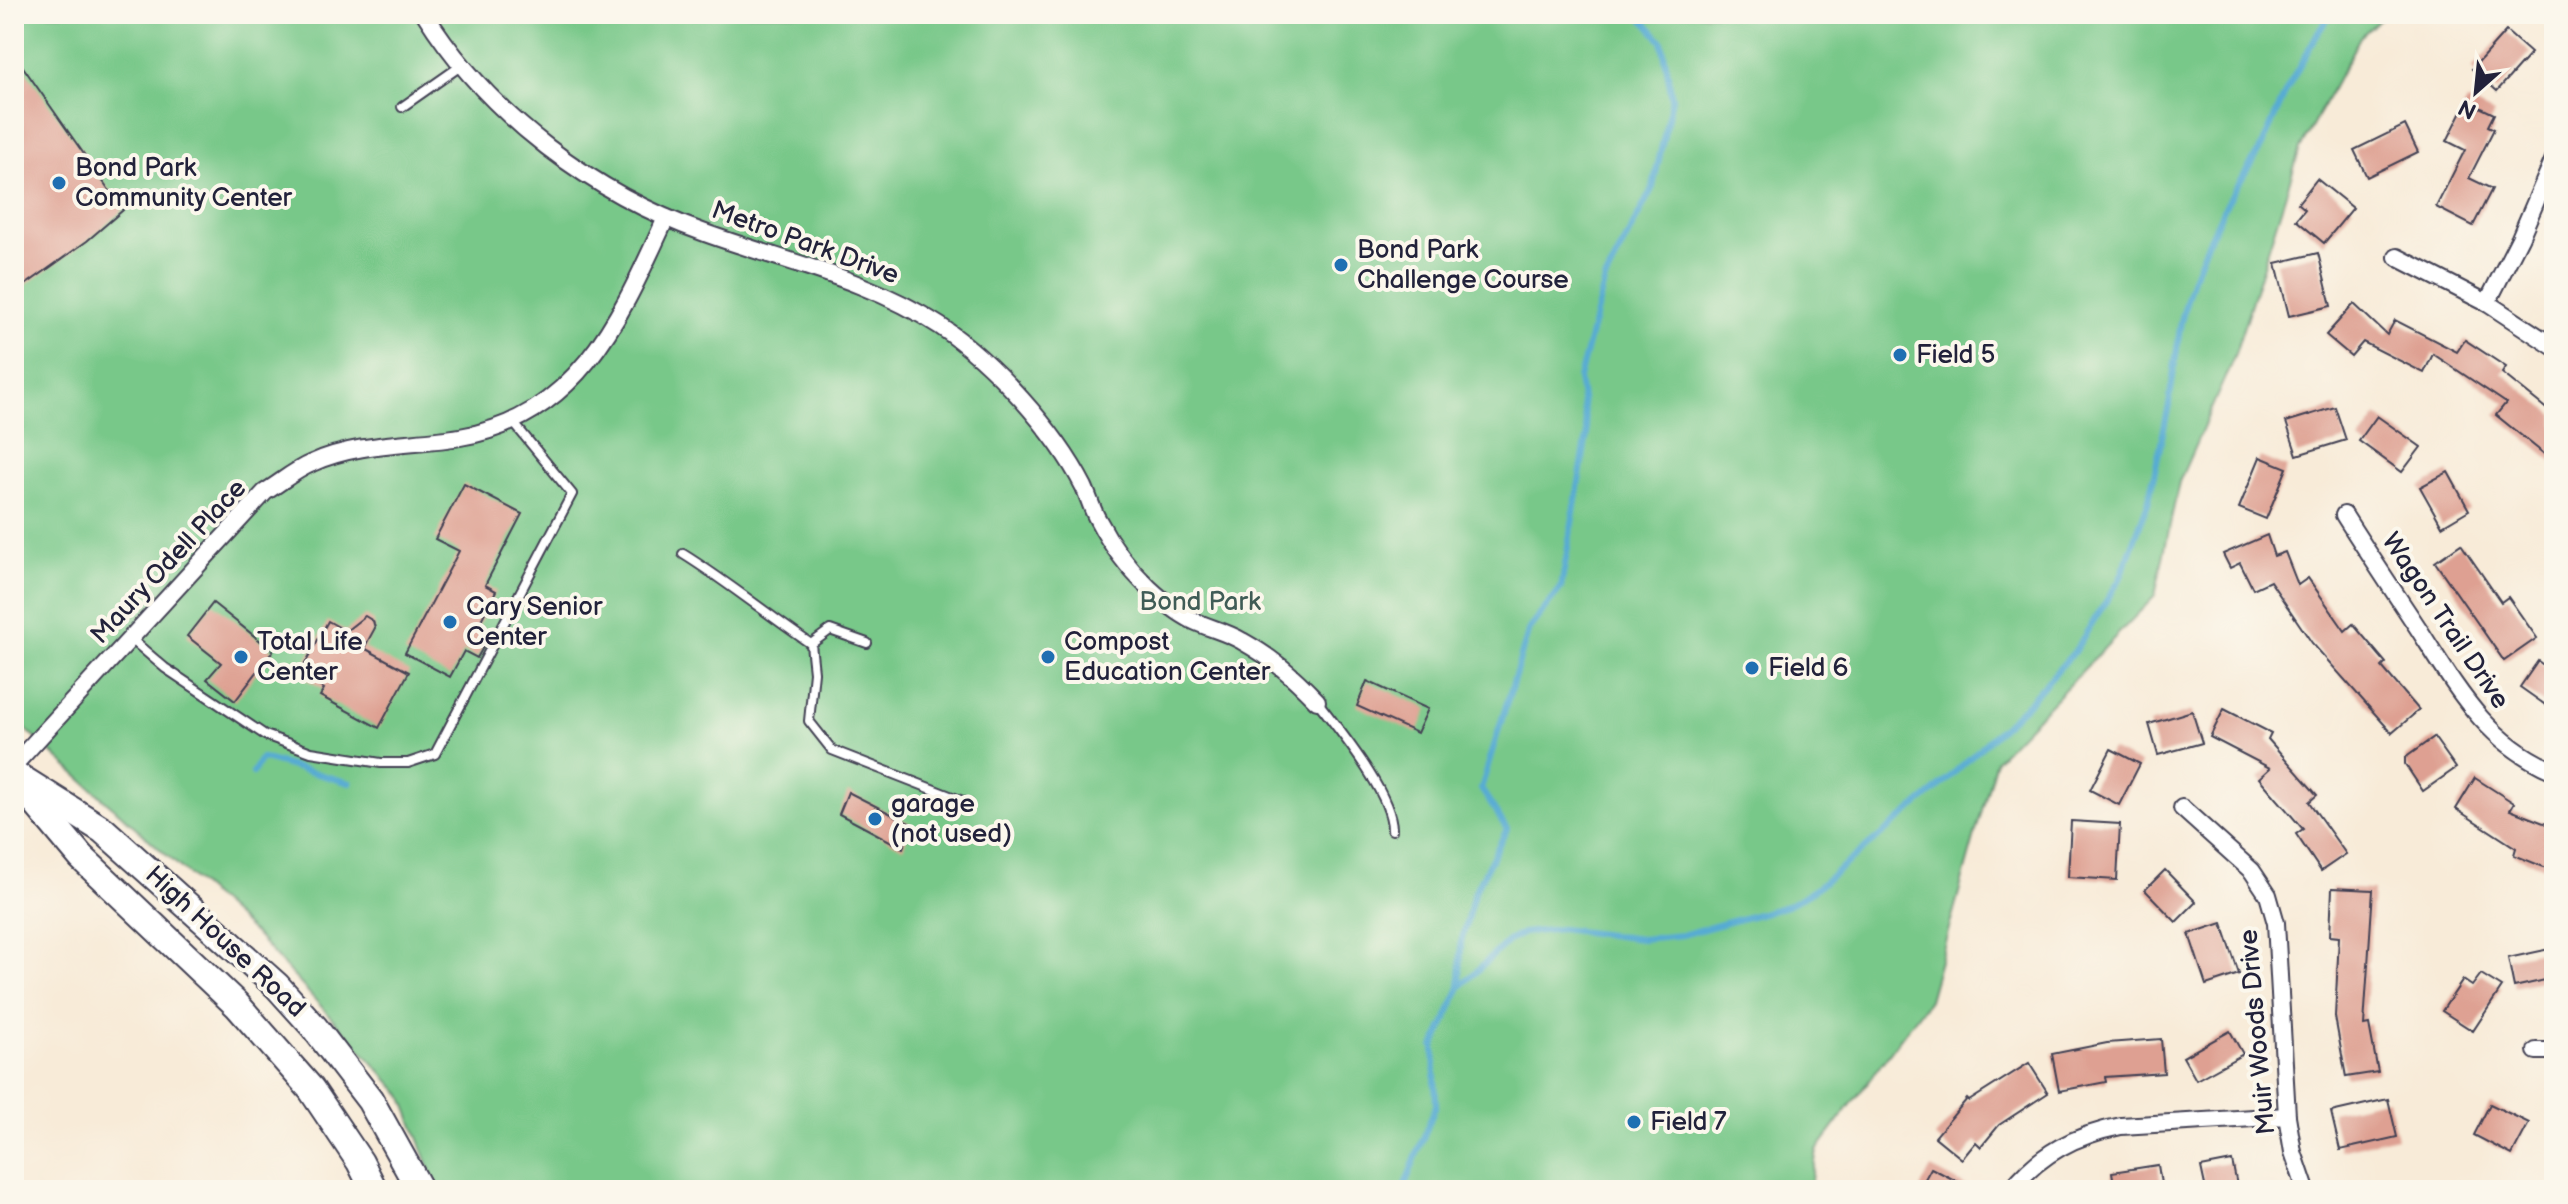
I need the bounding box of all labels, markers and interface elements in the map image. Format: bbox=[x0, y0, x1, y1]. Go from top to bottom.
north arrow bbox=[2436, 52, 2516, 132]
text: N bbox=[2454, 93, 2481, 124]
place label: Bond Park Community Center bbox=[75, 153, 293, 214]
marker: Bond Park Community Center bbox=[50, 174, 68, 192]
street label: Metro Park Drive bbox=[707, 195, 903, 291]
place label: Bond Park Challenge Course bbox=[1357, 235, 1569, 296]
marker: Bond Park Challenge Course bbox=[1332, 256, 1350, 274]
place label: Field 5 bbox=[1916, 340, 1995, 371]
marker: Field 5 bbox=[1891, 346, 1909, 364]
street label: Maury Odell Place bbox=[85, 473, 253, 651]
street label: Wagon Trail Drive bbox=[2375, 527, 2515, 715]
park label: Bond Park bbox=[1139, 587, 1261, 618]
place label: Cary Senior Center bbox=[466, 592, 603, 653]
marker: Cary Senior Center bbox=[441, 613, 459, 631]
place label: Total Life Center bbox=[257, 627, 363, 688]
place label: Compost Education Center bbox=[1064, 627, 1271, 688]
marker: Total Life Center bbox=[232, 648, 250, 666]
marker: Compost Education Center bbox=[1039, 648, 1057, 666]
place label: Field 6 bbox=[1768, 653, 1848, 684]
marker: Field 6 bbox=[1743, 659, 1761, 677]
place label: garage (not used) bbox=[891, 789, 1012, 850]
marker: garage (not used) bbox=[866, 810, 884, 828]
street label: High House Road bbox=[138, 860, 312, 1024]
street label: Muir Woods Drive bbox=[2234, 928, 2282, 1136]
place label: Field 7 bbox=[1650, 1107, 1727, 1138]
marker: Field 7 bbox=[1625, 1113, 1643, 1131]

